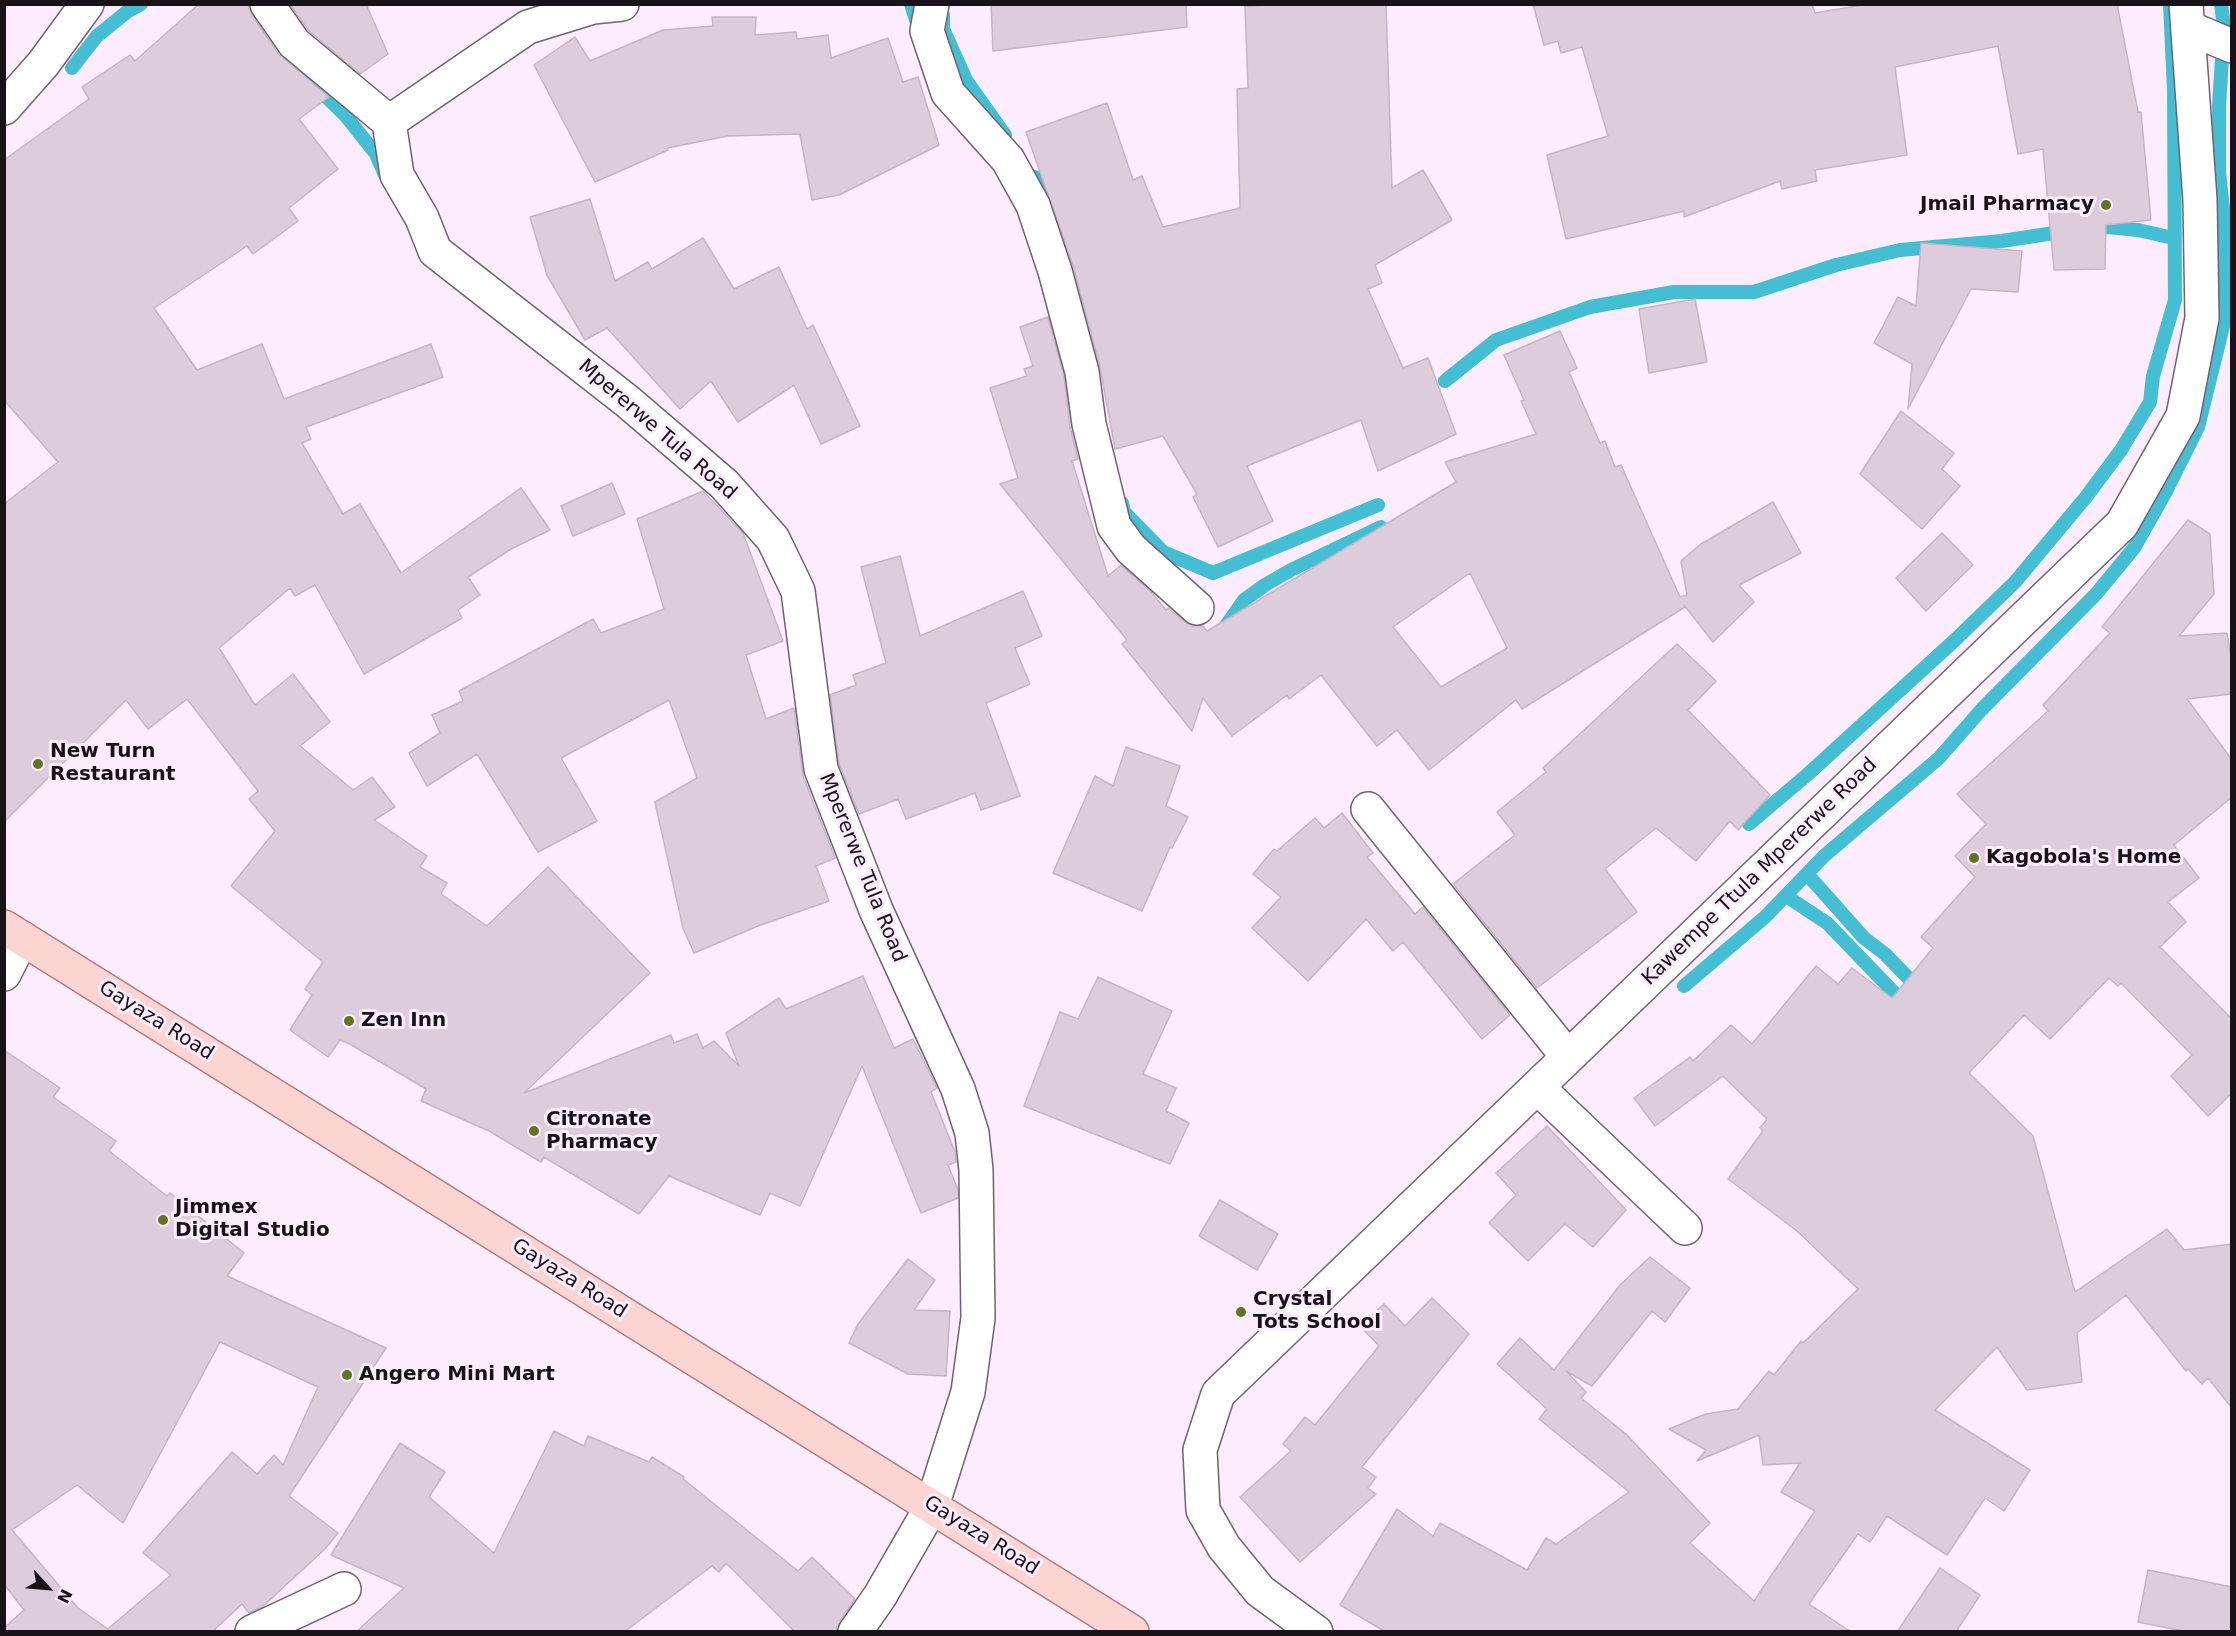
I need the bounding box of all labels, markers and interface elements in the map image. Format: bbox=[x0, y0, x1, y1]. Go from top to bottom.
place label: Jmail Pharmacy bbox=[1920, 193, 2094, 217]
marker: Jmail Pharmacy bbox=[2099, 198, 2113, 212]
street label: Mpererwe Tula Road bbox=[573, 355, 741, 505]
place label: New Turn Restaurant bbox=[50, 740, 175, 787]
street label: Kawempe Ttula Mpererwe Road bbox=[1638, 753, 1882, 991]
marker: New Turn Restaurant bbox=[31, 757, 45, 771]
street label: Mpererwe Tula Road bbox=[813, 770, 911, 966]
place label: Kagobola's Home bbox=[1986, 846, 2181, 870]
marker: Kagobola's Home bbox=[1967, 851, 1981, 865]
street label: Gayaza Road bbox=[94, 976, 218, 1066]
place label: Zen Inn bbox=[361, 1009, 446, 1033]
marker: Zen Inn bbox=[342, 1014, 356, 1028]
place label: Citronate Pharmacy bbox=[546, 1108, 657, 1155]
marker: Citronate Pharmacy bbox=[527, 1124, 541, 1138]
place label: Jimmex Digital Studio bbox=[175, 1196, 330, 1243]
marker: Jimmex Digital Studio bbox=[156, 1213, 170, 1227]
street label: Gayaza Road bbox=[507, 1234, 631, 1324]
place label: Crystal Tots School bbox=[1253, 1288, 1381, 1335]
marker: Crystal Tots School bbox=[1234, 1305, 1248, 1319]
place label: Angero Mini Mart bbox=[359, 1363, 555, 1387]
marker: Angero Mini Mart bbox=[340, 1368, 354, 1382]
street label: Gayaza Road bbox=[919, 1491, 1043, 1581]
north arrow bbox=[18, 1558, 78, 1618]
text: N bbox=[53, 1586, 76, 1606]

